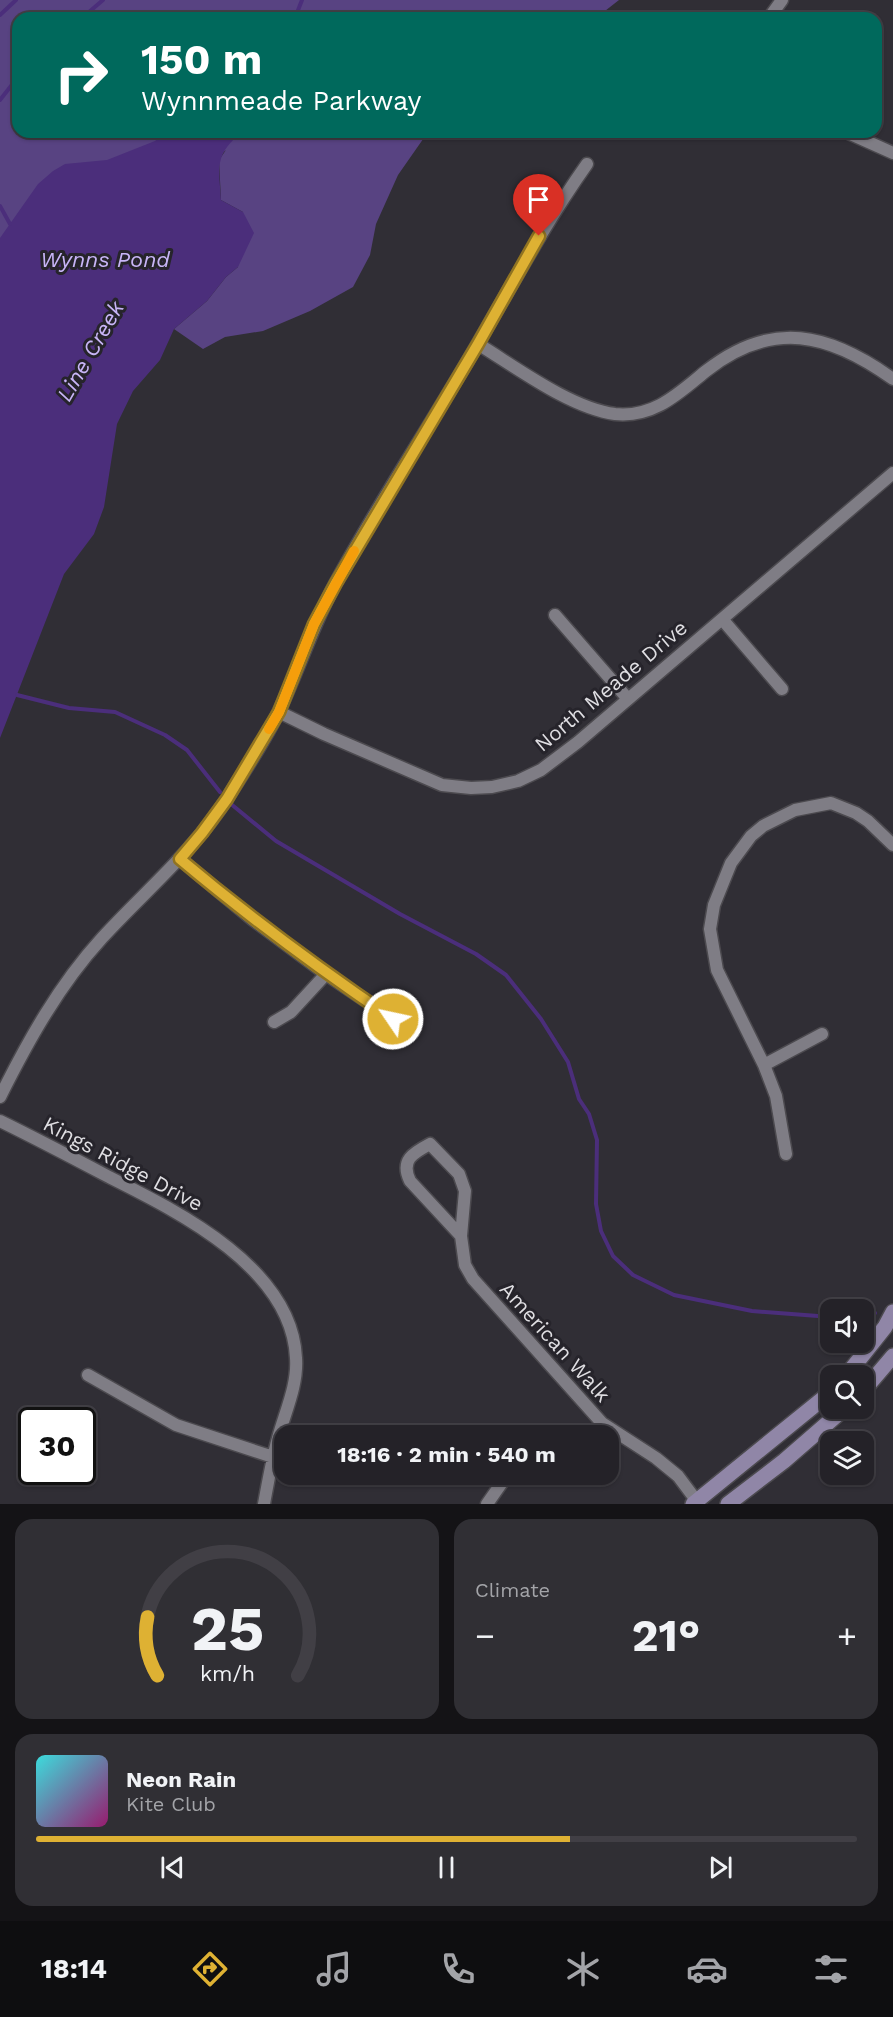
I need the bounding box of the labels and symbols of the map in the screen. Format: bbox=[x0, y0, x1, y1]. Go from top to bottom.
pin bbox=[513, 174, 564, 236]
water label: Wynns Pond bbox=[40, 247, 171, 272]
water label: Line Creek bbox=[52, 296, 130, 406]
street label: North Meade Drive bbox=[529, 615, 692, 757]
position arrow bbox=[361, 987, 425, 1051]
street label: Kings Ridge Drive bbox=[39, 1111, 207, 1216]
street label: American Walk bbox=[495, 1276, 616, 1407]
speed limit sign: 30 bbox=[18, 1407, 96, 1485]

